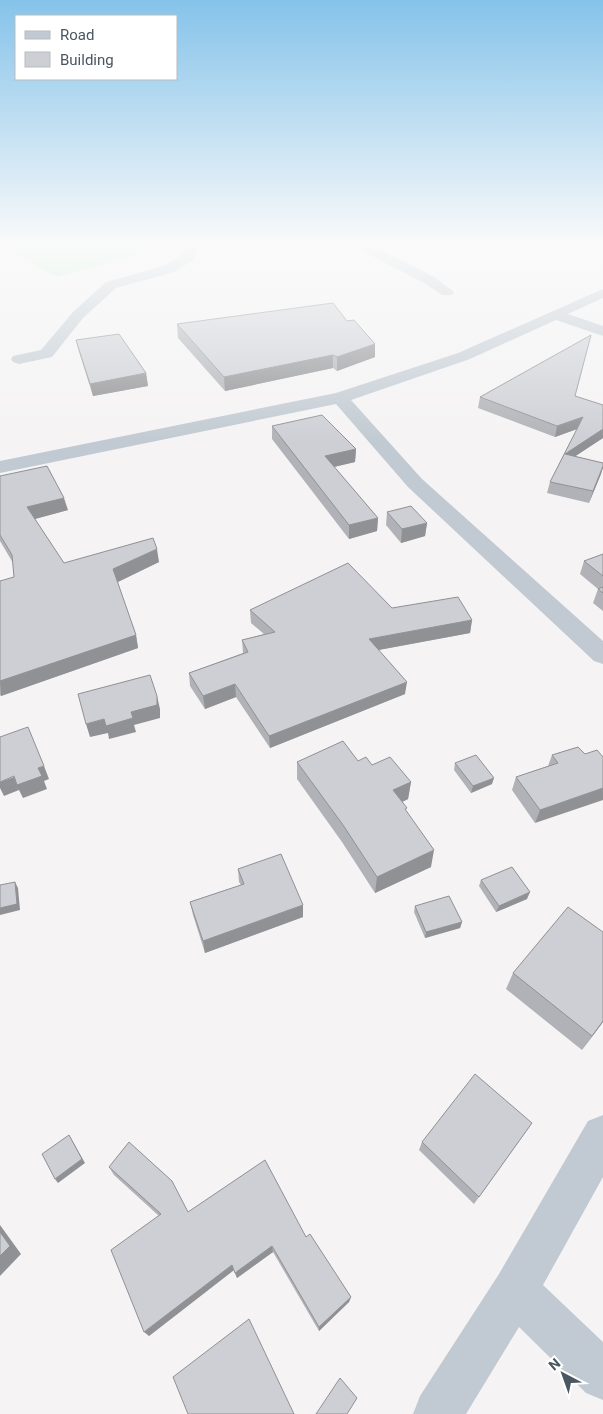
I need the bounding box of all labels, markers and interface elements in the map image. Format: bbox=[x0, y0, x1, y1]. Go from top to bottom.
legend bbox=[15, 15, 178, 80]
text: Road bbox=[60, 26, 94, 44]
text: Building bbox=[60, 51, 114, 69]
north arrow bbox=[538, 1349, 588, 1399]
text: N bbox=[545, 1355, 563, 1373]

